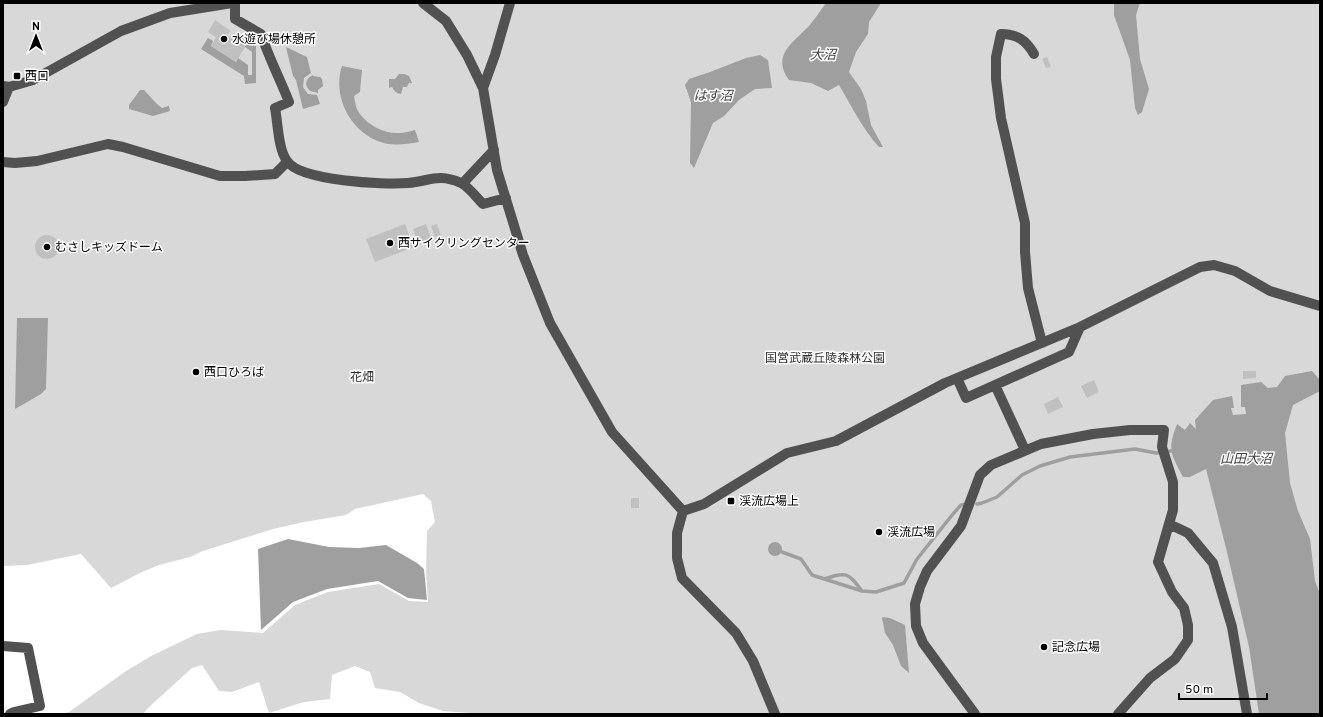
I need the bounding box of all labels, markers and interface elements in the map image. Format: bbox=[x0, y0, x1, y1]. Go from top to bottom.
north arrow bbox=[16, 16, 56, 56]
text: N bbox=[32, 20, 40, 34]
place label: 水遊び場休憩所 bbox=[232, 32, 316, 48]
marker: 水遊び場休憩所 bbox=[219, 34, 229, 44]
water label: 大沼 bbox=[810, 48, 838, 64]
place label: 西口 bbox=[25, 69, 49, 85]
marker: 西口 bbox=[12, 71, 22, 81]
water label: はす沼 bbox=[693, 89, 734, 105]
place label: 西サイクリングセンター bbox=[398, 236, 530, 252]
marker: 西サイクリングセンター bbox=[385, 238, 395, 248]
place label: むさしキッズドーム bbox=[55, 240, 163, 256]
marker: むさしキッズドーム bbox=[42, 242, 52, 252]
park label: 国営武蔵丘陵森林公園 bbox=[765, 351, 885, 367]
place label: 西口ひろば bbox=[204, 365, 264, 381]
marker: 西口ひろば bbox=[191, 367, 201, 377]
park label: 花畑 bbox=[350, 370, 374, 386]
water label: 山田大沼 bbox=[1220, 452, 1274, 468]
place label: 渓流広場上 bbox=[739, 494, 799, 510]
marker: 渓流広場上 bbox=[726, 496, 736, 506]
place label: 渓流広場 bbox=[887, 525, 935, 541]
marker: 渓流広場 bbox=[874, 527, 884, 537]
place label: 記念広場 bbox=[1052, 640, 1100, 656]
marker: 記念広場 bbox=[1039, 642, 1049, 652]
scale bar bbox=[1179, 675, 1267, 701]
text: 50 m bbox=[1185, 682, 1213, 698]

